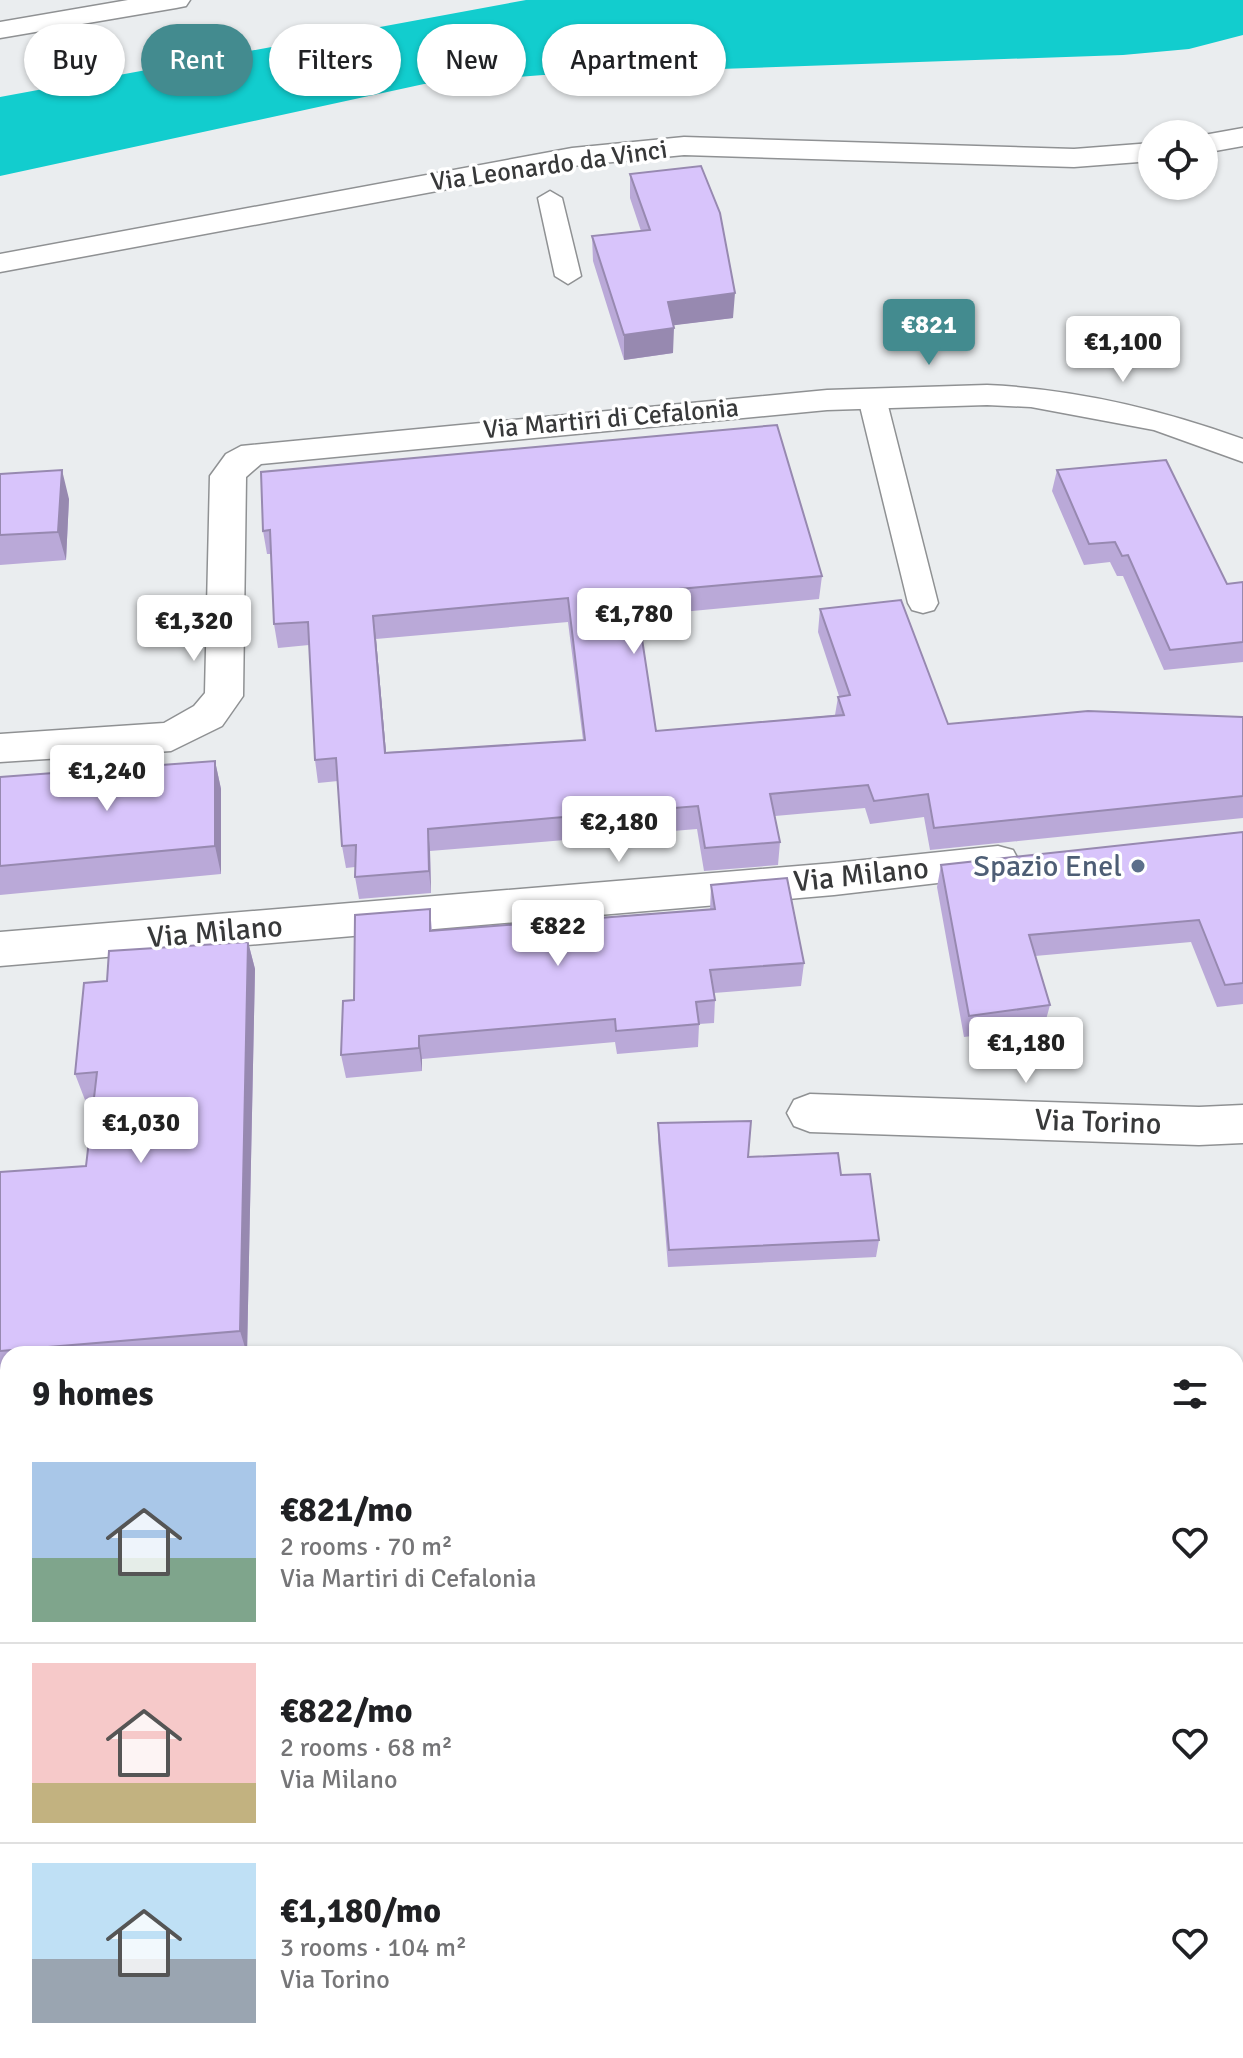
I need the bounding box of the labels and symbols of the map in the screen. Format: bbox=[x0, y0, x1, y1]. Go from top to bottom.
street label: Via Leonardo da Vinci bbox=[429, 134, 669, 198]
pin: €821 bbox=[882, 299, 976, 367]
pin: €1,100 bbox=[1058, 316, 1188, 384]
street label: Via Martiri di Cefalonia bbox=[482, 392, 740, 446]
pin: €1,780 bbox=[569, 588, 699, 656]
pin: €1,320 bbox=[129, 595, 259, 663]
pin: €1,240 bbox=[42, 745, 172, 813]
pin: €2,180 bbox=[554, 796, 684, 864]
place label: Spazio Enel bbox=[973, 848, 1122, 885]
street label: Via Milano bbox=[792, 850, 930, 900]
marker: Spazio Enel bbox=[1129, 857, 1147, 875]
pin: €822 bbox=[511, 900, 605, 968]
street label: Via Milano bbox=[146, 908, 284, 956]
pin: €1,180 bbox=[961, 1017, 1091, 1085]
pin: €1,030 bbox=[76, 1097, 206, 1165]
street label: Via Torino bbox=[1034, 1101, 1162, 1143]

